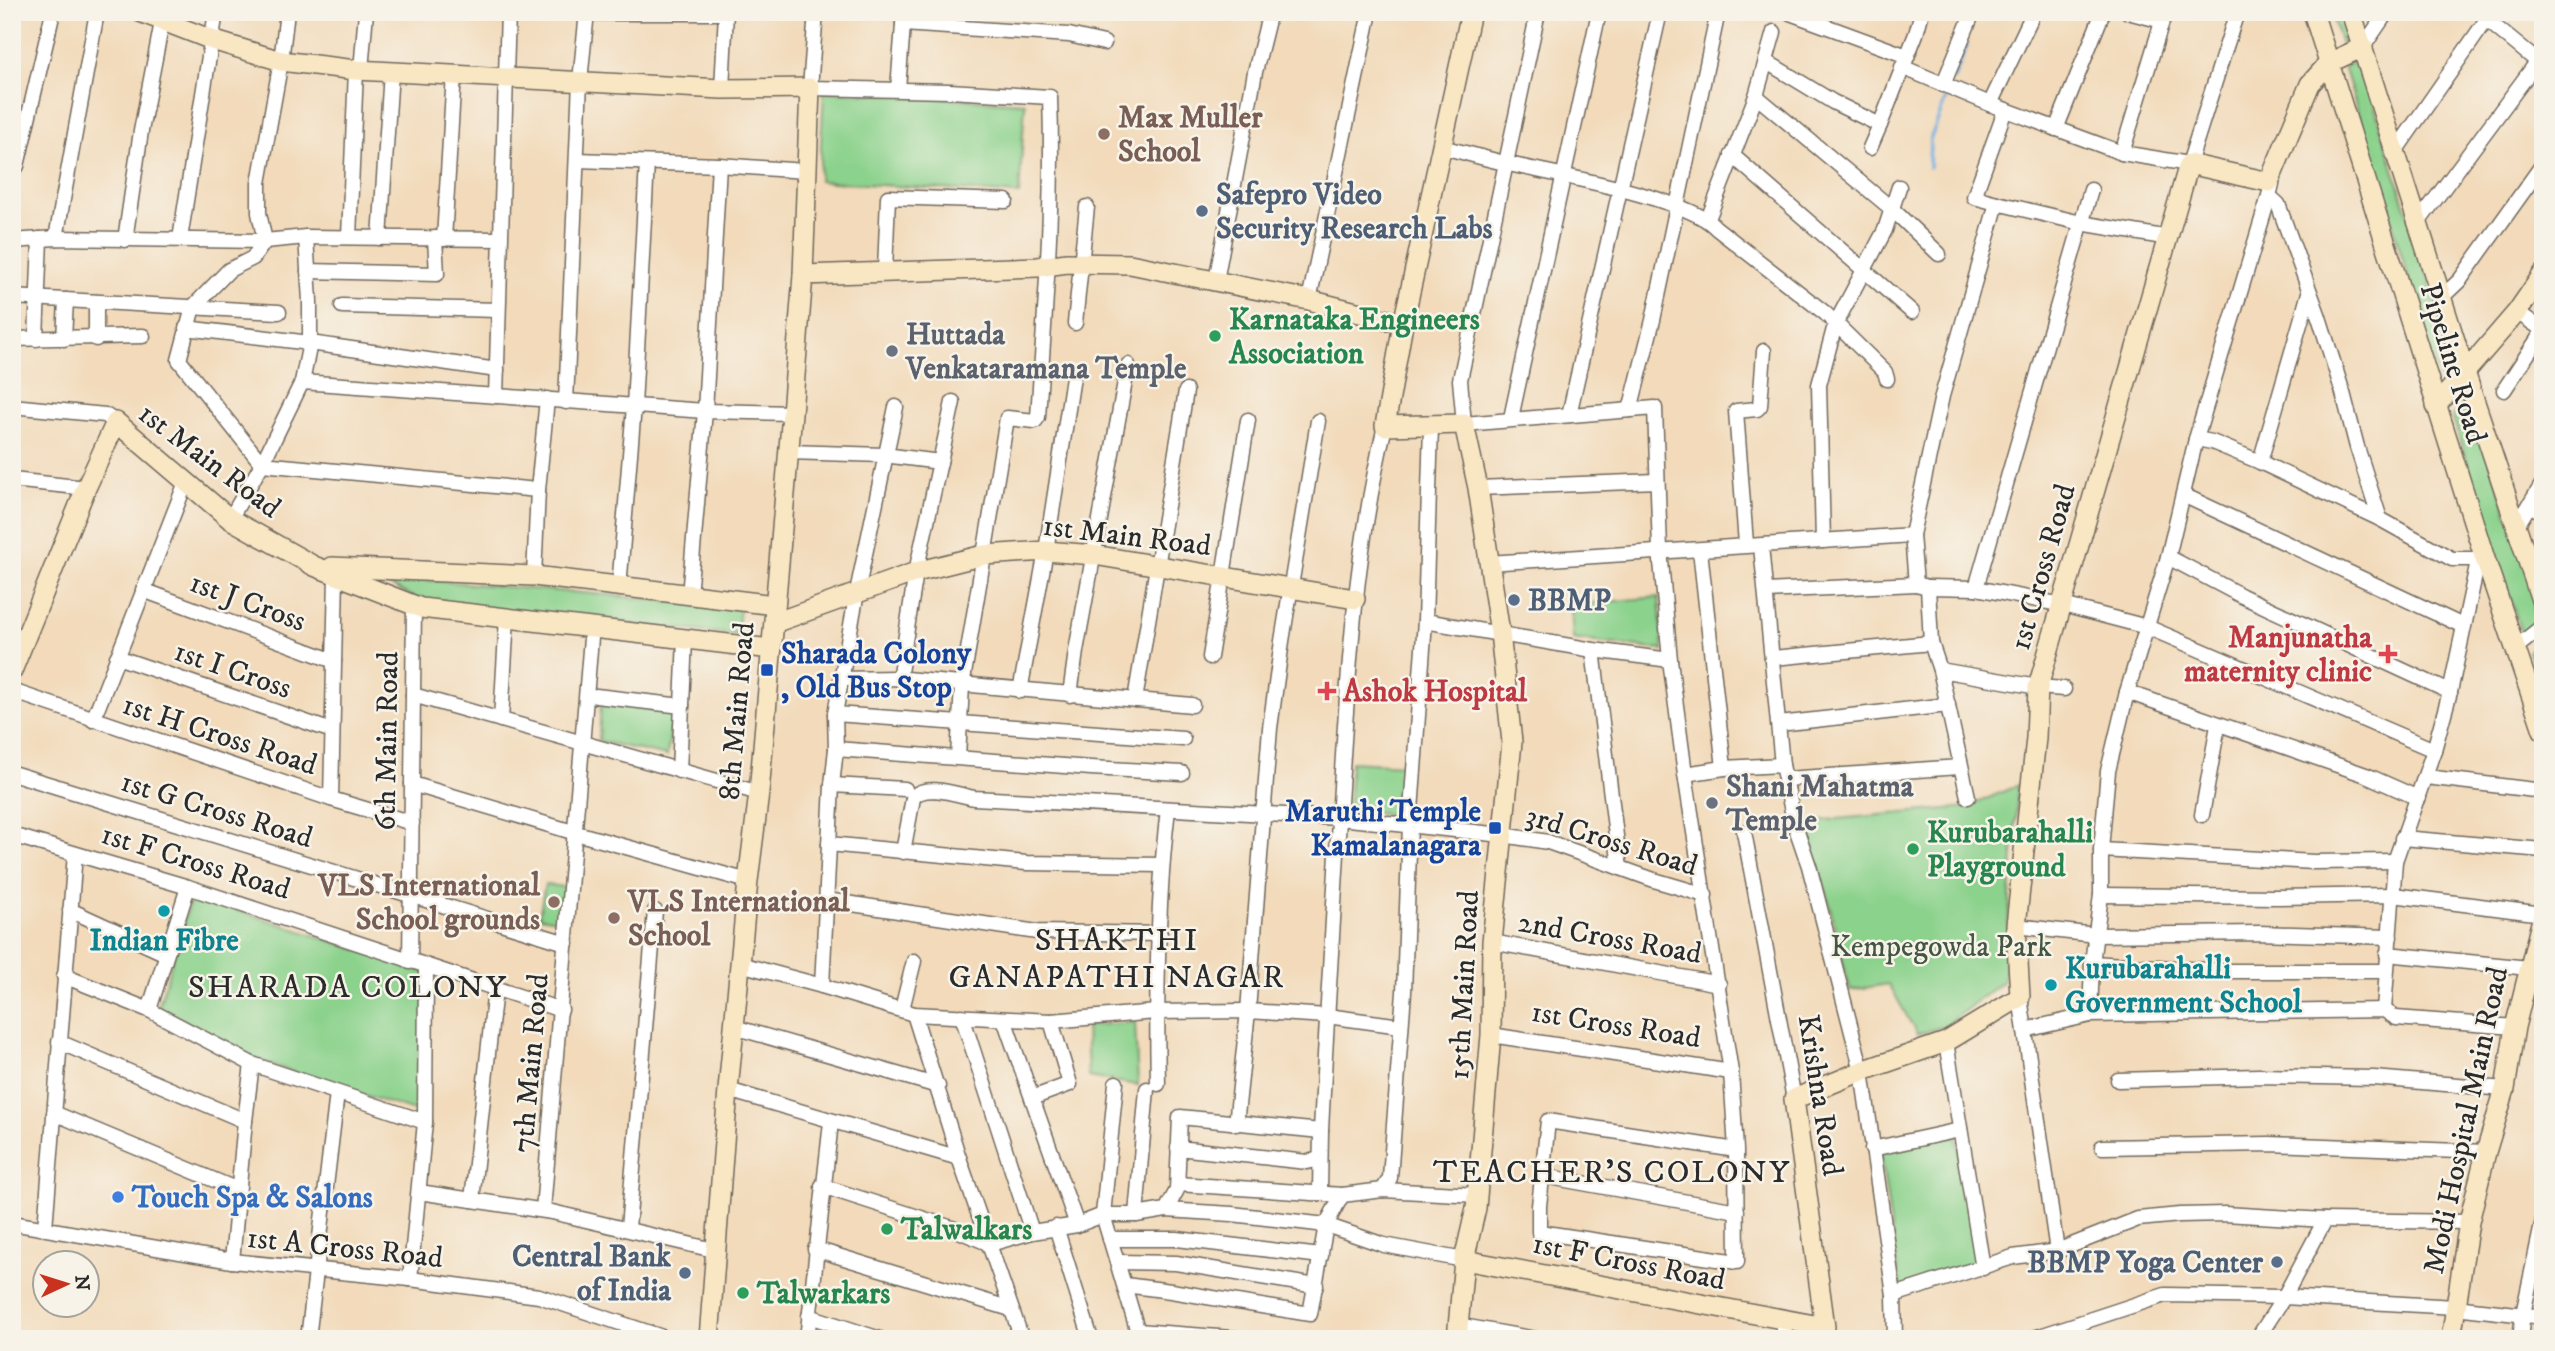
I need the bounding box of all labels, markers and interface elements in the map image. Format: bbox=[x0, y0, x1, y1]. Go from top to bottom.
place label: Max Muller School bbox=[1118, 100, 1263, 171]
marker: Max Muller School bbox=[1096, 126, 1112, 142]
place label: Safepro Video Security Research Labs bbox=[1216, 177, 1493, 248]
marker: Safepro Video Security Research Labs bbox=[1194, 203, 1210, 219]
street label: Pipeline Road bbox=[2411, 279, 2495, 448]
place label: Karnataka Engineers Association bbox=[1228, 302, 1480, 373]
place label: Huttada Venkataramana Temple bbox=[905, 317, 1187, 388]
marker: Karnataka Engineers Association bbox=[1207, 328, 1223, 344]
marker: Huttada Venkataramana Temple bbox=[884, 343, 900, 359]
street label: 1st Main Road bbox=[130, 396, 288, 527]
street label: 1st Cross Road bbox=[2002, 480, 2085, 655]
street label: 1st Main Road bbox=[1041, 508, 1213, 565]
street label: 1st J Cross bbox=[184, 564, 311, 641]
place label: BBMP bbox=[1528, 583, 1611, 620]
marker: BBMP bbox=[1506, 592, 1522, 608]
street label: 8th Main Road bbox=[711, 620, 764, 802]
place label: Manjunatha maternity clinic bbox=[2184, 620, 2373, 691]
street label: 1st I Cross bbox=[169, 633, 296, 708]
place label: Sharada Colony , Old Bus Stop bbox=[781, 636, 972, 707]
marker: Manjunatha maternity clinic bbox=[2378, 644, 2398, 664]
street label: 6th Main Road bbox=[367, 651, 408, 831]
marker: Sharada Colony , Old Bus Stop bbox=[759, 662, 775, 678]
place label: Ashok Hospital bbox=[1342, 674, 1528, 711]
marker: Ashok Hospital bbox=[1317, 681, 1337, 701]
street label: 1st H Cross Road bbox=[117, 686, 322, 784]
street label: 1st G Cross Road bbox=[116, 764, 317, 857]
place label: Shani Mahatma Temple bbox=[1725, 769, 1915, 840]
place label: Maruthi Temple Kamalanagara bbox=[1285, 794, 1482, 865]
marker: Shani Mahatma Temple bbox=[1704, 795, 1720, 811]
street label: 3rd Cross Road bbox=[1521, 798, 1702, 885]
place label: Kurubarahalli Playground bbox=[1927, 815, 2093, 886]
street label: 1st F Cross Road bbox=[96, 816, 295, 909]
marker: Maruthi Temple Kamalanagara bbox=[1487, 820, 1503, 836]
marker: Kurubarahalli Playground bbox=[1905, 841, 1921, 857]
place label: VLS International School grounds bbox=[317, 868, 541, 939]
place label: VLS International School bbox=[627, 884, 851, 955]
street label: 15th Main Road bbox=[1441, 889, 1488, 1081]
marker: VLS International School grounds bbox=[546, 894, 562, 910]
marker: Indian Fibre bbox=[156, 903, 172, 919]
street label: 2nd Cross Road bbox=[1515, 904, 1704, 973]
marker: VLS International School bbox=[606, 910, 622, 926]
district label: SHAKTHI GANAPATHI NAGAR bbox=[949, 921, 1285, 998]
place label: Indian Fibre bbox=[89, 923, 239, 960]
park label: Kempegowda Park bbox=[1830, 929, 2052, 966]
place label: Kurubarahalli Government School bbox=[2065, 951, 2303, 1022]
street label: Modi Hospital Main Road bbox=[2416, 964, 2517, 1277]
district label: SHARADA COLONY bbox=[188, 968, 508, 1008]
street label: 7th Main Road bbox=[505, 972, 558, 1154]
marker: Kurubarahalli Government School bbox=[2043, 977, 2059, 993]
street label: 1st Cross Road bbox=[1528, 994, 1703, 1057]
street label: Krishna Road bbox=[1789, 1012, 1851, 1179]
district label: TEACHER'S COLONY bbox=[1433, 1153, 1791, 1193]
place label: Touch Spa & Salons bbox=[131, 1180, 373, 1217]
marker: Touch Spa & Salons bbox=[110, 1189, 126, 1205]
place label: Talwalkars bbox=[900, 1212, 1032, 1249]
street label: 1st A Cross Road bbox=[245, 1220, 445, 1277]
marker: Talwalkars bbox=[879, 1221, 895, 1237]
street label: 1st F Cross Road bbox=[1529, 1226, 1728, 1299]
place label: Central Bank of India bbox=[512, 1239, 672, 1310]
place label: BBMP Yoga Center bbox=[2027, 1245, 2264, 1282]
north arrow bbox=[32, 1250, 102, 1320]
marker: BBMP Yoga Center bbox=[2269, 1254, 2285, 1270]
marker: Central Bank of India bbox=[677, 1265, 693, 1281]
text: N bbox=[69, 1274, 94, 1292]
place label: Talwarkars bbox=[756, 1276, 890, 1313]
marker: Talwarkars bbox=[735, 1285, 751, 1301]

